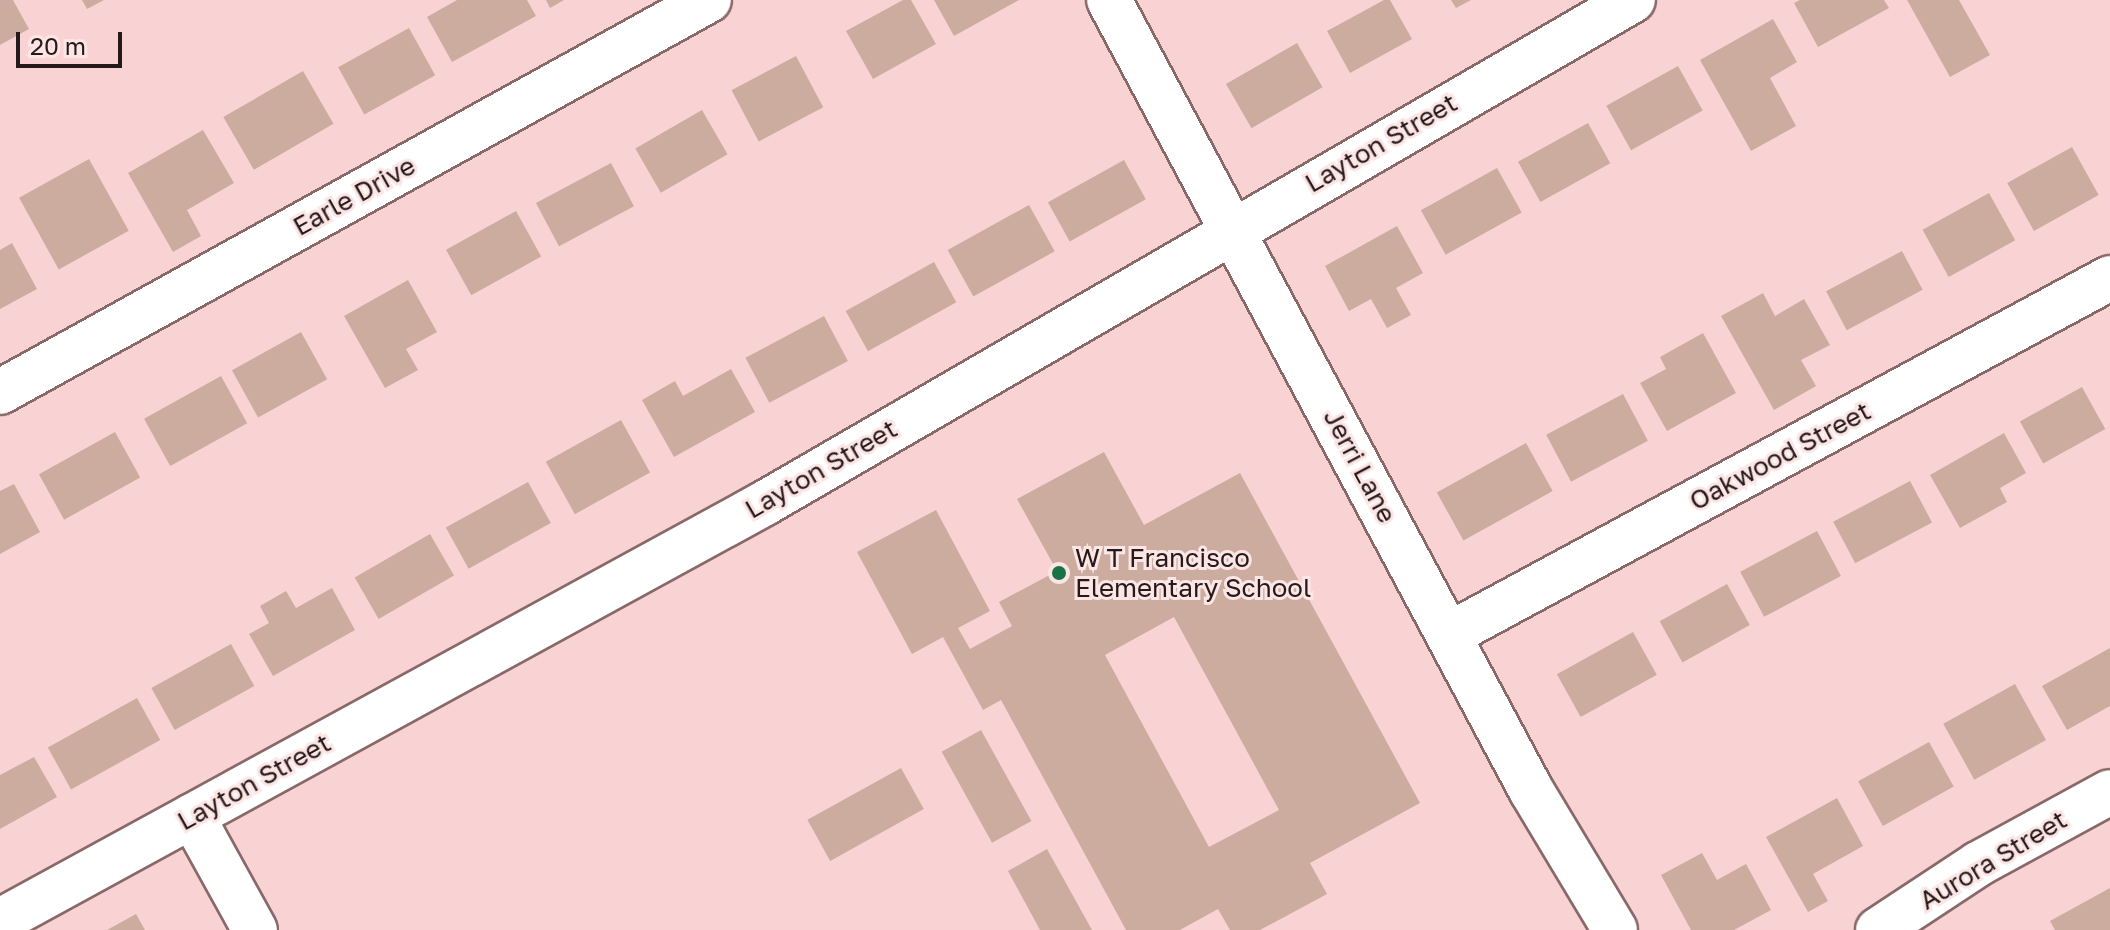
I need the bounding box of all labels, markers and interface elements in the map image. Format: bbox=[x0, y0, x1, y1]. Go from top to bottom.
scale bar bbox=[20, 16, 126, 66]
text: 20 m bbox=[30, 31, 86, 60]
street label: Layton Street bbox=[1300, 87, 1462, 199]
street label: Earle Drive bbox=[288, 150, 420, 242]
street label: Oakwood Street bbox=[1684, 395, 1876, 517]
street label: Jerri Lane bbox=[1317, 404, 1403, 528]
street label: Layton Street bbox=[740, 413, 902, 525]
place label: W T Francisco Elementary School bbox=[1075, 542, 1311, 604]
marker: W T Francisco Elementary School bbox=[1050, 564, 1068, 582]
street label: Layton Street bbox=[172, 727, 336, 837]
street label: Aurora Street bbox=[1914, 804, 2072, 916]

